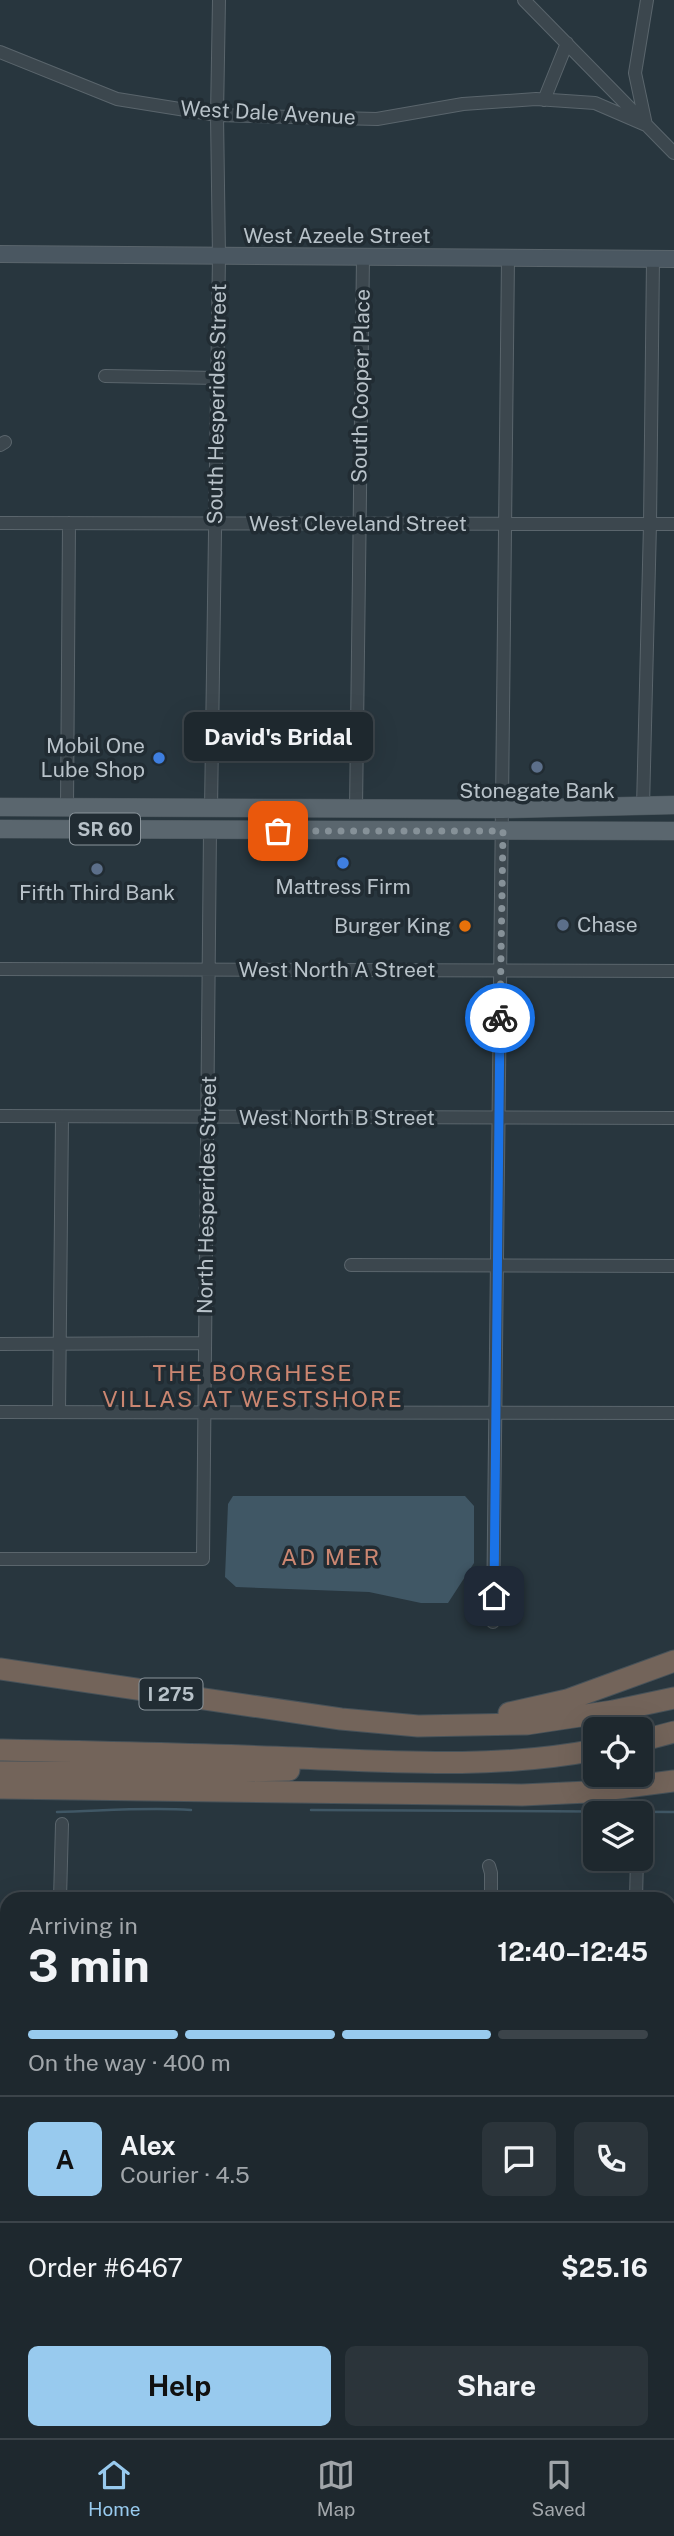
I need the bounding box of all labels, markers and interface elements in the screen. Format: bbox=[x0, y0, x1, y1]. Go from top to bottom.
street label: West Dale Avenue bbox=[180, 95, 356, 130]
street label: West Azeele Street bbox=[243, 223, 431, 248]
street label: South Hesperides Street bbox=[202, 283, 231, 525]
street label: South Cooper Place bbox=[346, 289, 375, 483]
street label: West Cleveland Street bbox=[249, 511, 467, 536]
callout: David's Bridal bbox=[184, 712, 372, 761]
text: David's Bridal bbox=[204, 723, 353, 750]
place label: Mobil One Lube Shop bbox=[41, 733, 145, 782]
marker: Mobil One Lube Shop bbox=[151, 750, 167, 766]
marker: Stonegate Bank bbox=[529, 759, 545, 775]
place label: Stonegate Bank bbox=[459, 778, 615, 803]
pin bbox=[248, 801, 308, 861]
icon: bag bbox=[259, 812, 297, 850]
road number: SR 60 bbox=[70, 814, 140, 844]
marker: Mattress Firm bbox=[335, 855, 351, 871]
marker: Fifth Third Bank bbox=[89, 861, 105, 877]
place label: Mattress Firm bbox=[275, 874, 411, 899]
place label: Fifth Third Bank bbox=[19, 880, 175, 905]
place label: Chase bbox=[577, 912, 638, 937]
place label: Burger King bbox=[334, 913, 451, 938]
marker: Chase bbox=[555, 917, 571, 933]
marker: Burger King bbox=[457, 918, 473, 934]
street label: West North A Street bbox=[239, 957, 435, 982]
courier bbox=[465, 983, 535, 1053]
icon: bike bbox=[481, 999, 519, 1037]
street label: North Hesperides Street bbox=[192, 1076, 221, 1314]
street label: West North B Street bbox=[239, 1105, 435, 1130]
district label: THE BORGHESE VILLAS AT WESTSHORE bbox=[102, 1359, 404, 1412]
district label: AD MER bbox=[281, 1543, 381, 1570]
pin bbox=[464, 1566, 524, 1626]
icon: home bbox=[475, 1577, 513, 1615]
road number: I 275 bbox=[140, 1678, 202, 1710]
map controls bbox=[583, 1717, 653, 1871]
button: locate bbox=[583, 1717, 653, 1787]
button: layers bbox=[583, 1801, 653, 1871]
text: Arriving in bbox=[28, 1912, 138, 1939]
text: 12:40–12:45 bbox=[497, 1936, 648, 1967]
text: 3 min bbox=[28, 1938, 150, 1992]
text: On the way · 400 m bbox=[28, 2049, 231, 2076]
button: chat bbox=[482, 2122, 556, 2196]
button: phone bbox=[574, 2122, 648, 2196]
text: Alex bbox=[120, 2130, 176, 2161]
text: A bbox=[56, 2144, 74, 2175]
text: Courier · 4.5 bbox=[120, 2161, 250, 2188]
text: Order #6467 bbox=[28, 2252, 183, 2283]
text: $25.16 bbox=[561, 2252, 648, 2283]
button: Help bbox=[28, 2346, 331, 2426]
button: Share bbox=[345, 2346, 648, 2426]
tab: Home bbox=[88, 2456, 140, 2520]
tab: Map bbox=[317, 2456, 355, 2520]
tab: Saved bbox=[532, 2456, 586, 2520]

